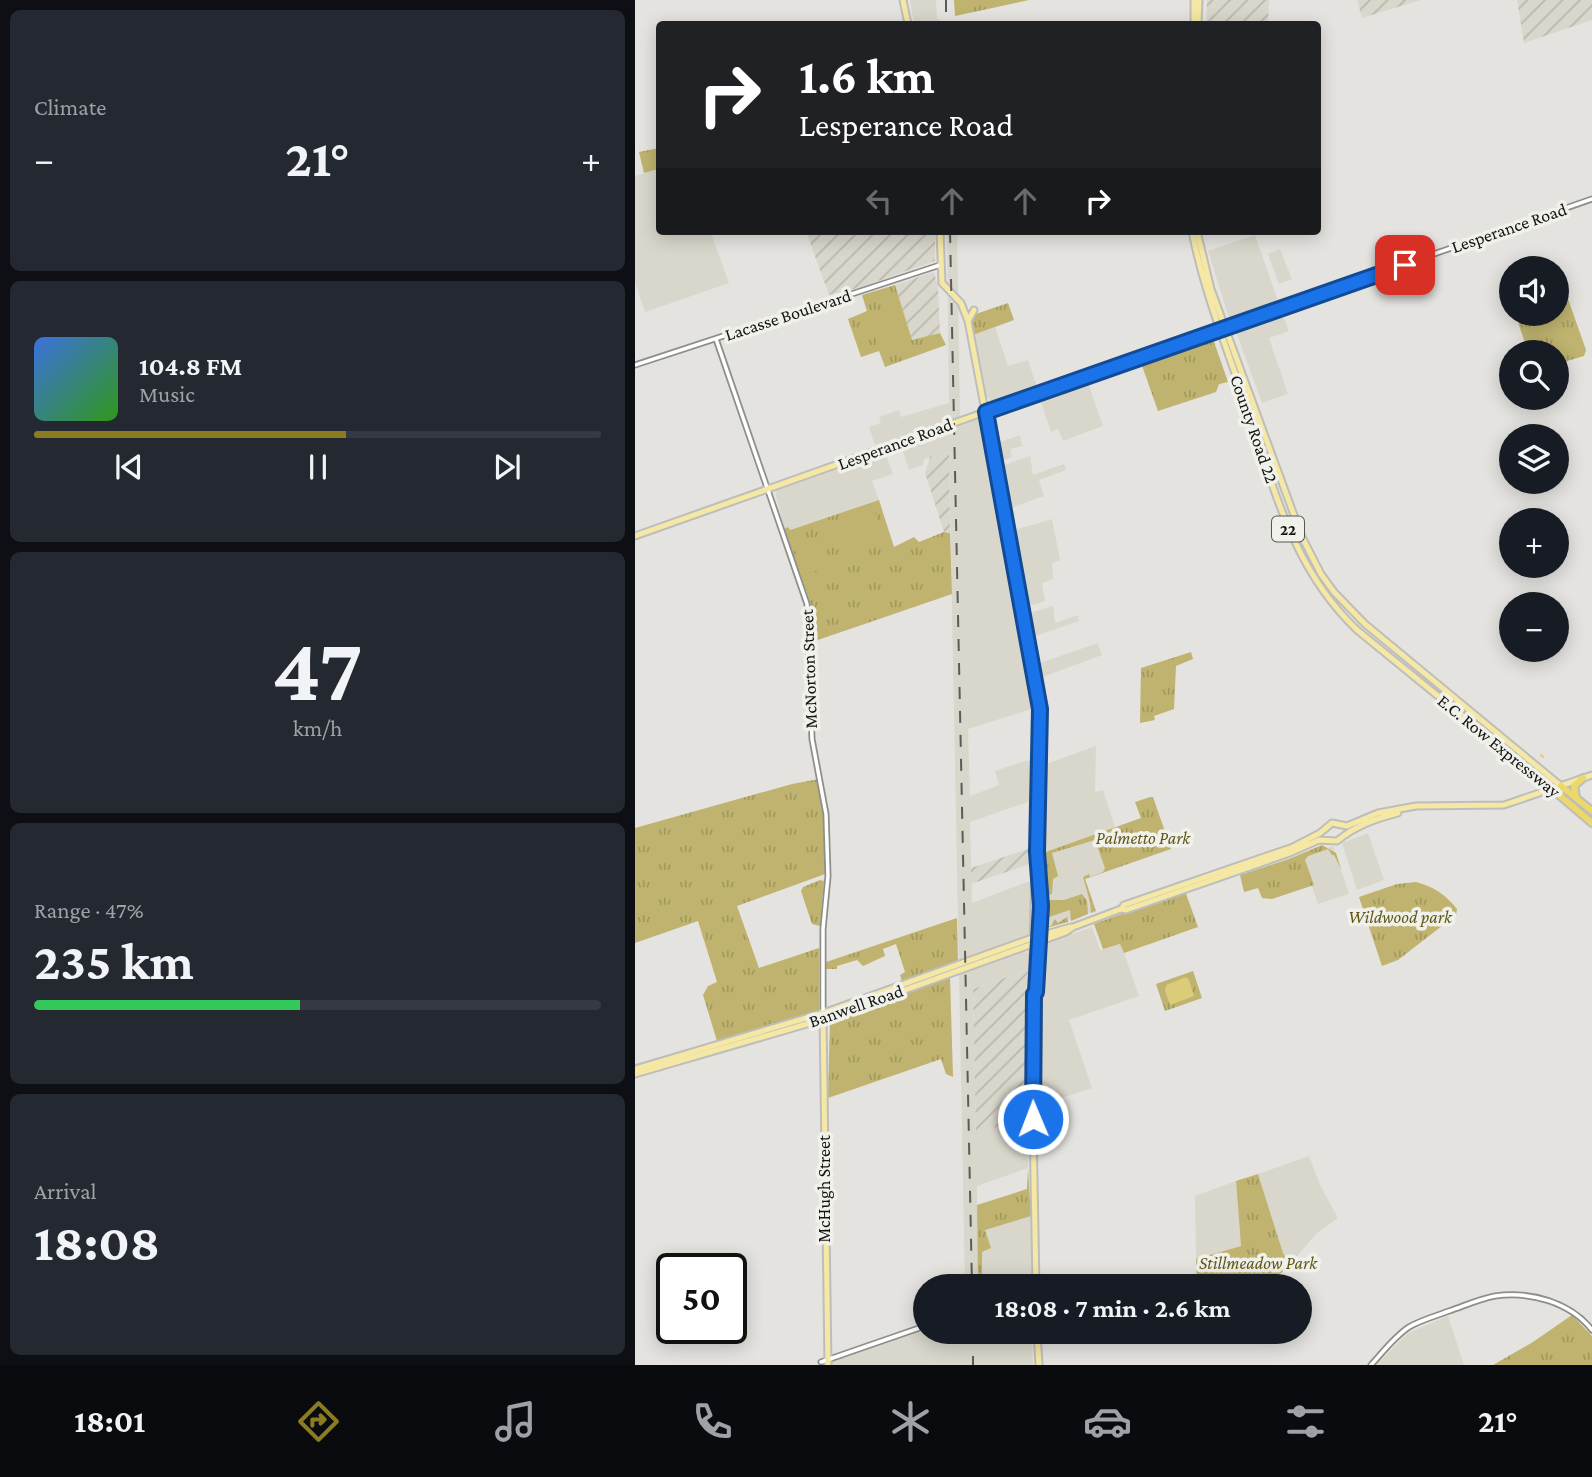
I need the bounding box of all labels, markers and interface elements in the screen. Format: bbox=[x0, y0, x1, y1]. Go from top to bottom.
icon: right bbox=[684, 49, 775, 140]
text: 1.6 km bbox=[799, 49, 935, 104]
text: Climate bbox=[34, 94, 106, 120]
text: Lesperance Road bbox=[799, 107, 1013, 143]
text: 21° bbox=[285, 129, 350, 187]
text: − bbox=[34, 138, 54, 180]
text: + bbox=[581, 138, 601, 180]
icon: left bbox=[860, 182, 898, 220]
icon: ahead bbox=[933, 182, 971, 220]
icon: ahead bbox=[1006, 182, 1044, 220]
icon: right bbox=[1079, 182, 1117, 220]
street label: Lesperance Road bbox=[1449, 199, 1570, 257]
pin bbox=[1375, 235, 1435, 295]
icon: arrive bbox=[1386, 246, 1424, 284]
map controls bbox=[1499, 256, 1569, 662]
button: sound bbox=[1499, 256, 1569, 326]
street label: Lacasse Boulevard bbox=[722, 285, 854, 345]
button: search bbox=[1499, 340, 1569, 410]
text: 104.8 FM bbox=[139, 352, 242, 381]
street label: County Road 22 bbox=[1226, 372, 1282, 486]
text: Music bbox=[139, 381, 195, 407]
street label: Lesperance Road bbox=[835, 414, 956, 474]
button: layers bbox=[1499, 424, 1569, 494]
icon: previous bbox=[110, 448, 148, 486]
icon: pause bbox=[299, 448, 337, 486]
icon: next bbox=[488, 448, 526, 486]
button: + bbox=[1499, 508, 1569, 578]
road number: 22 bbox=[1272, 516, 1304, 542]
button: − bbox=[1499, 592, 1569, 662]
street label: McNorton Street bbox=[797, 608, 821, 729]
text: 47 bbox=[272, 618, 363, 720]
street label: E.C. Row Expressway bbox=[1434, 690, 1565, 802]
text: km/h bbox=[293, 715, 342, 741]
park label: Palmetto Park bbox=[1096, 828, 1191, 848]
text: Range · 47% bbox=[34, 897, 144, 923]
park label: Wildwood park bbox=[1348, 907, 1453, 927]
text: 235 km bbox=[34, 932, 194, 990]
street label: Banwell Road bbox=[806, 980, 906, 1031]
position arrow bbox=[996, 1082, 1070, 1156]
street label: McHugh Street bbox=[814, 1134, 834, 1243]
text: Arrival bbox=[34, 1178, 97, 1204]
text: 18:08 bbox=[34, 1213, 160, 1271]
speed limit sign: 50 bbox=[656, 1253, 747, 1344]
park label: Stillmeadow Park bbox=[1199, 1253, 1318, 1273]
text: 18:08 · 7 min · 2.6 km bbox=[995, 1294, 1230, 1323]
icon: directions bbox=[294, 1397, 343, 1446]
icon: music bbox=[491, 1397, 540, 1446]
icon: phone bbox=[688, 1397, 737, 1446]
icon: climate bbox=[886, 1397, 935, 1446]
icon: car bbox=[1083, 1397, 1132, 1446]
icon: filters bbox=[1281, 1397, 1330, 1446]
text: 18:01 bbox=[74, 1403, 145, 1439]
text: 21° bbox=[1478, 1403, 1518, 1439]

